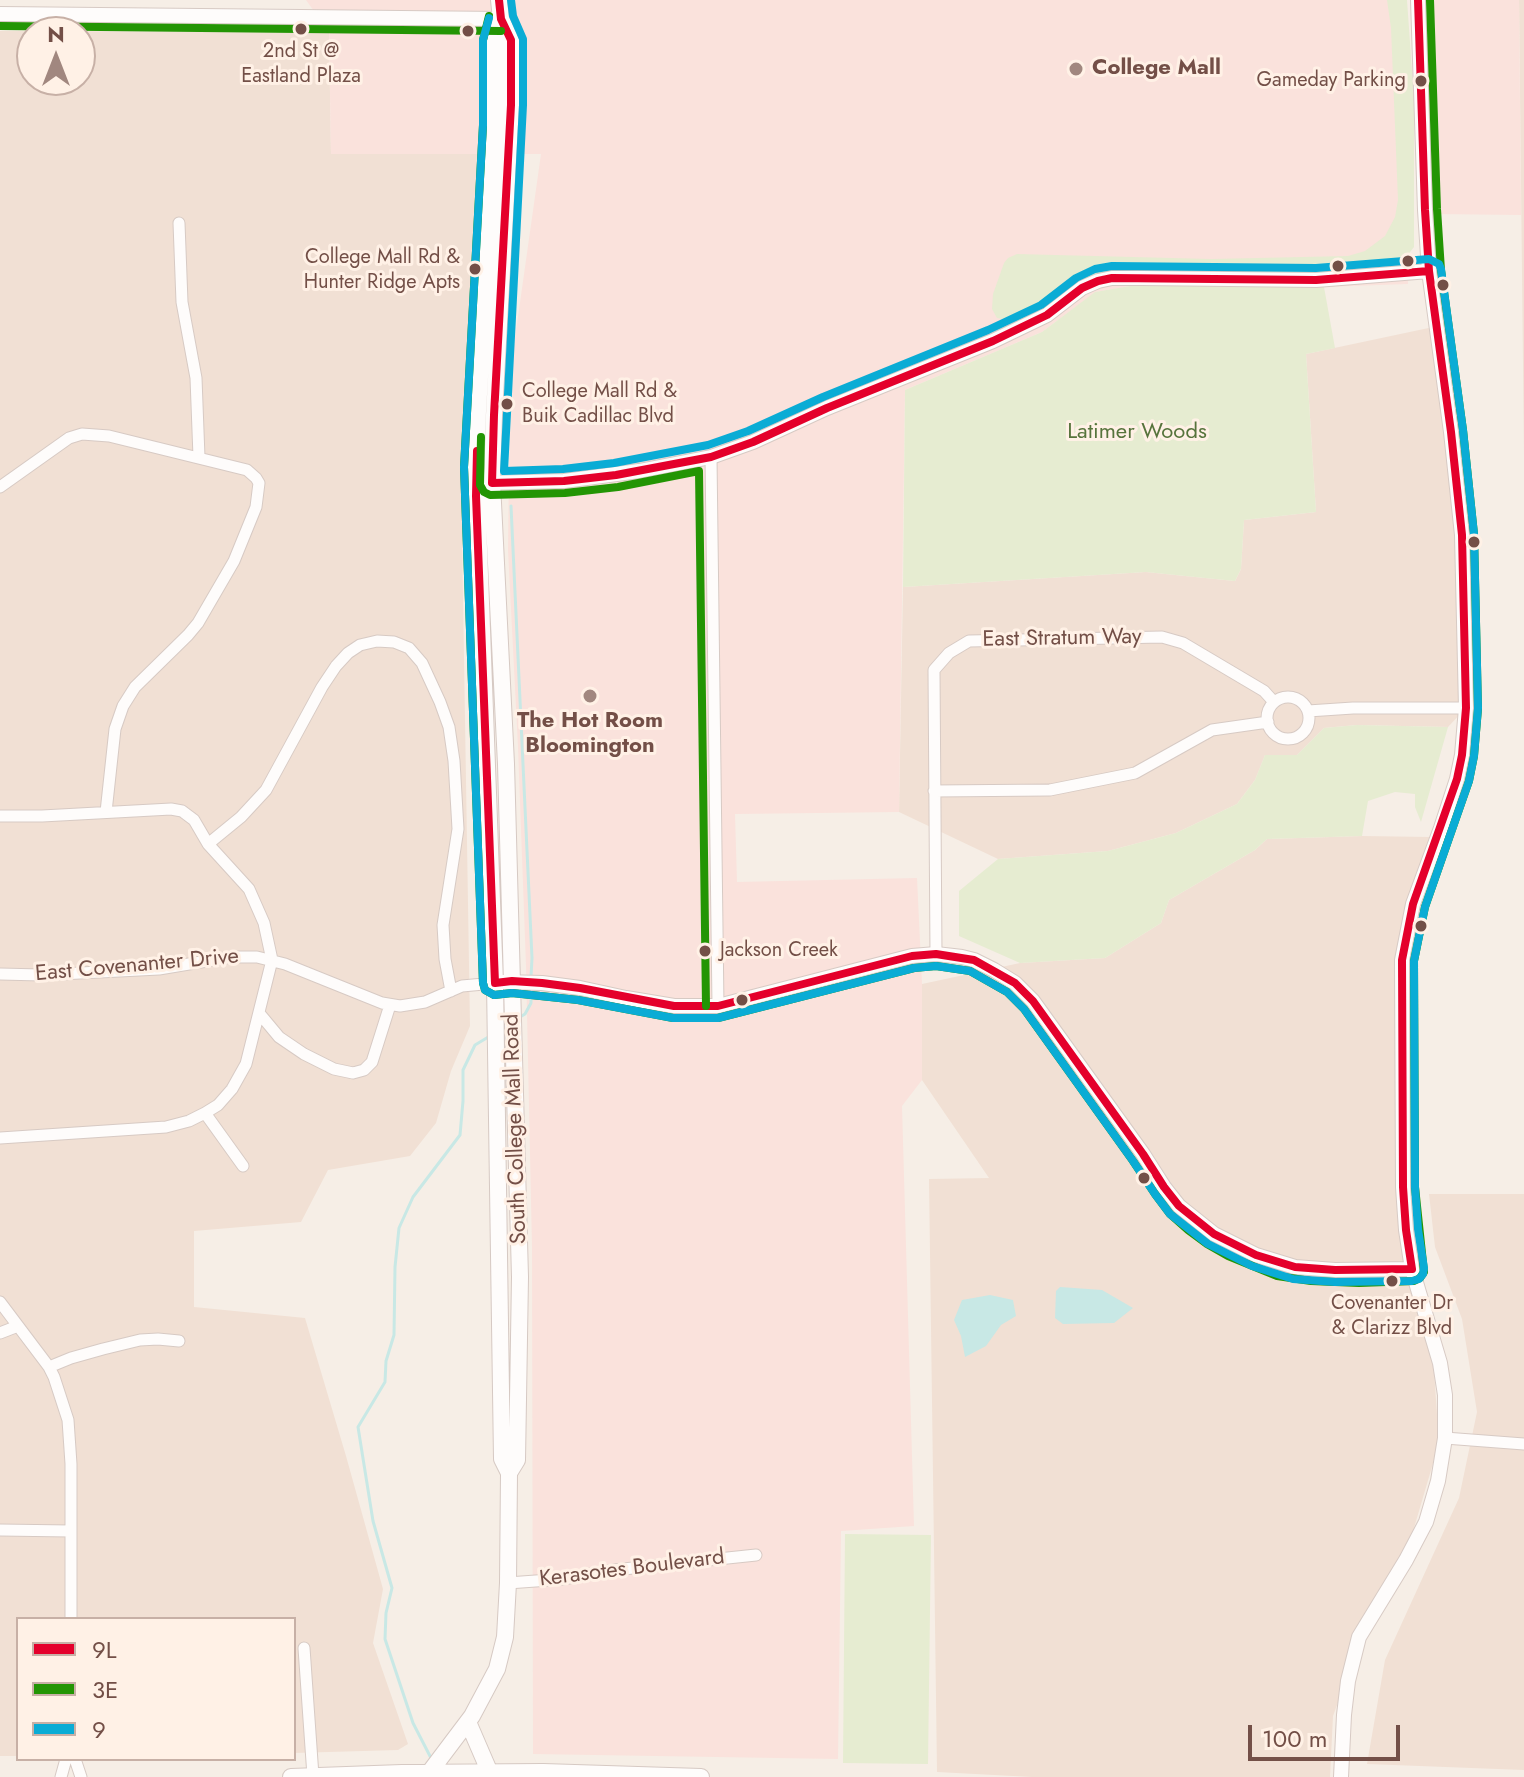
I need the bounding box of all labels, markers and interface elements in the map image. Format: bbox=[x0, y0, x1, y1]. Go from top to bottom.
north arrow bbox=[16, 16, 96, 96]
text: N bbox=[47, 18, 65, 50]
marker: 2nd St @ Eastland Plaza bbox=[293, 21, 309, 37]
unlabelled marker bbox=[460, 23, 476, 39]
place label: 2nd St @ Eastland Plaza bbox=[241, 40, 361, 87]
place label: College Mall bbox=[1092, 56, 1221, 82]
marker: College Mall bbox=[1067, 60, 1085, 78]
place label: Gameday Parking bbox=[1257, 69, 1406, 93]
marker: Gameday Parking bbox=[1413, 73, 1429, 89]
place label: College Mall Rd & Hunter Ridge Apts bbox=[304, 246, 460, 293]
unlabelled marker bbox=[1400, 253, 1416, 269]
unlabelled marker bbox=[1330, 258, 1346, 274]
marker: College Mall Rd & Hunter Ridge Apts bbox=[467, 261, 483, 277]
unlabelled marker bbox=[1435, 277, 1451, 293]
place label: College Mall Rd & Buik Cadillac Blvd bbox=[522, 380, 677, 427]
marker: College Mall Rd & Buik Cadillac Blvd bbox=[499, 396, 515, 412]
park label: Latimer Woods bbox=[1067, 420, 1207, 446]
unlabelled marker bbox=[1466, 534, 1482, 550]
street label: East Stratum Way bbox=[982, 624, 1142, 654]
marker: The Hot Room Bloomington bbox=[581, 687, 599, 705]
place label: The Hot Room Bloomington bbox=[517, 709, 663, 760]
unlabelled marker bbox=[1413, 918, 1429, 934]
place label: Jackson Creek bbox=[720, 939, 838, 963]
marker: Jackson Creek bbox=[697, 943, 713, 959]
street label: East Covenanter Drive bbox=[34, 944, 240, 988]
unlabelled marker bbox=[734, 992, 750, 1008]
street label: South College Mall Road bbox=[499, 1013, 533, 1245]
unlabelled marker bbox=[1136, 1170, 1152, 1186]
marker: Covenanter Dr & Clarizz Blvd bbox=[1384, 1273, 1400, 1289]
place label: Covenanter Dr & Clarizz Blvd bbox=[1331, 1292, 1453, 1339]
street label: Kerasotes Boulevard bbox=[538, 1545, 726, 1593]
legend bbox=[16, 1617, 296, 1761]
text: 9L bbox=[92, 1632, 117, 1667]
text: 3E bbox=[92, 1672, 118, 1707]
scale bar bbox=[1252, 1709, 1404, 1759]
text: 9 bbox=[92, 1712, 106, 1747]
text: 100 m bbox=[1262, 1721, 1328, 1756]

